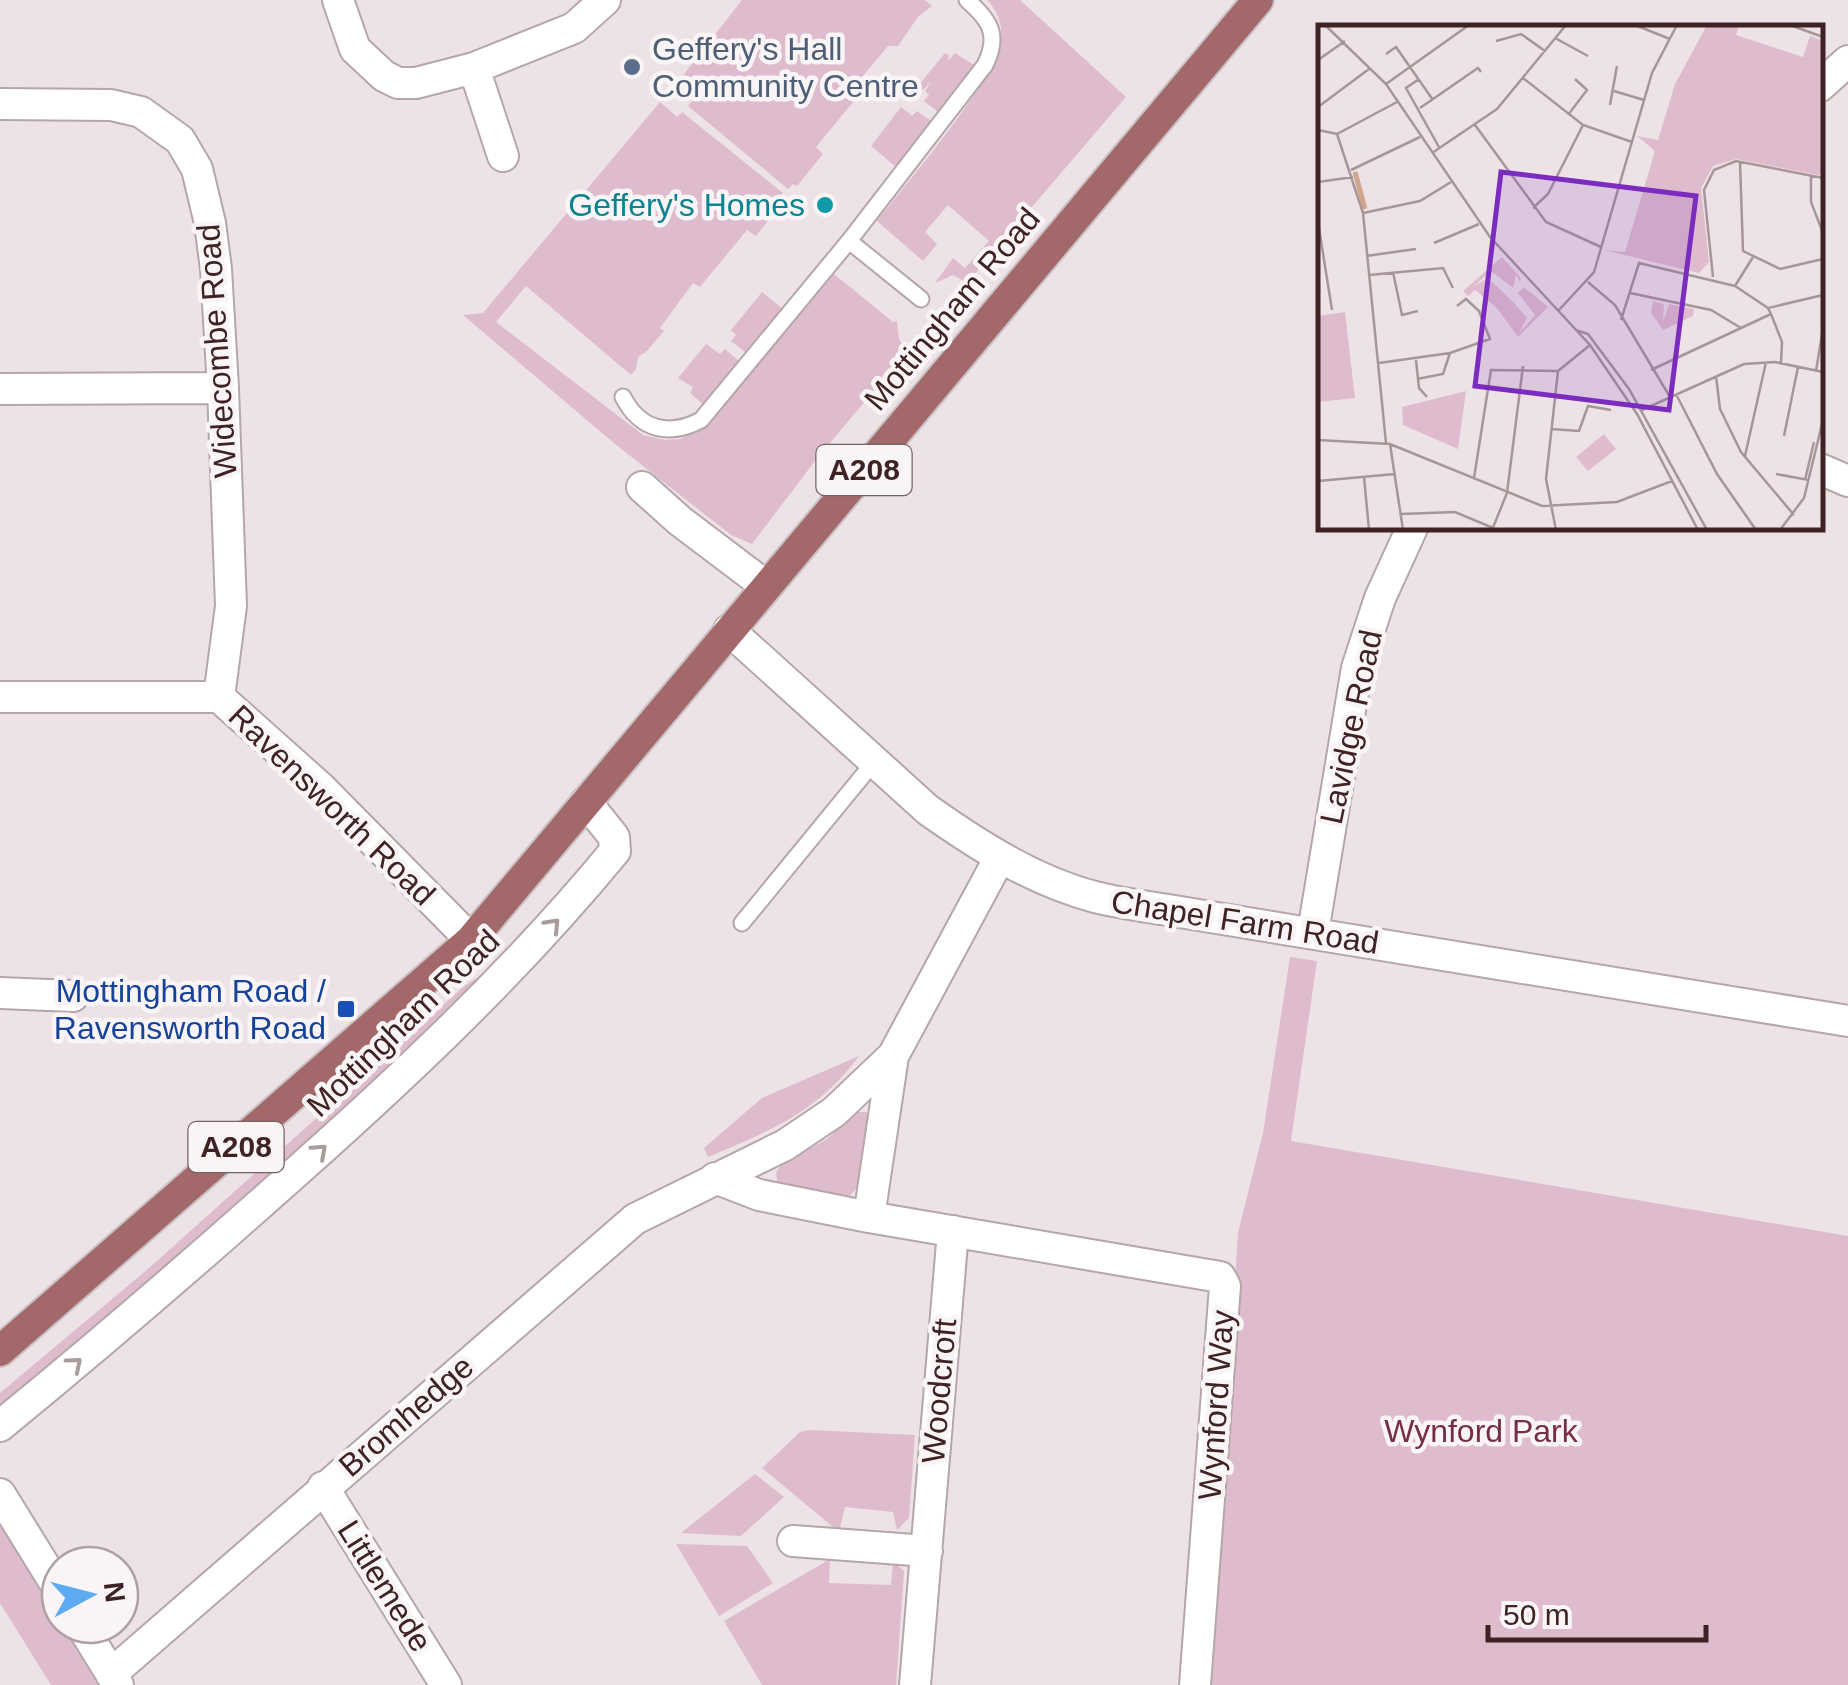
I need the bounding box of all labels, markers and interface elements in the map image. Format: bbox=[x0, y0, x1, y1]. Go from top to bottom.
inset map bbox=[1318, 25, 1823, 530]
place label: Geffery's Hall Community Centre bbox=[652, 31, 919, 104]
marker: Geffery's Hall Community Centre bbox=[621, 56, 643, 78]
place label: Geffery's Homes bbox=[568, 187, 805, 223]
marker: Geffery's Homes bbox=[814, 194, 836, 216]
street label: Mottingham Road bbox=[857, 201, 1047, 417]
street label: Widecombe Road bbox=[190, 223, 244, 479]
road number: A208 bbox=[816, 445, 912, 495]
street label: Lavidge Road bbox=[1313, 627, 1389, 827]
street label: Ravensworth Road bbox=[222, 698, 442, 912]
street label: Chapel Farm Road bbox=[1109, 883, 1381, 961]
one-way arrow bbox=[541, 918, 559, 936]
street label: Mottingham Road bbox=[300, 922, 506, 1124]
place label: Mottingham Road / Ravensworth Road bbox=[54, 973, 326, 1046]
marker: Mottingham Road / Ravensworth Road bbox=[335, 998, 357, 1020]
road number: A208 bbox=[188, 1122, 284, 1172]
one-way arrow bbox=[308, 1144, 327, 1162]
street label: Wynford Way bbox=[1191, 1309, 1241, 1501]
street label: Woodcroft bbox=[915, 1317, 963, 1465]
street label: Bromhedge bbox=[332, 1348, 480, 1484]
one-way arrow bbox=[64, 1358, 82, 1376]
park label: Wynford Park bbox=[1384, 1413, 1579, 1449]
street label: Littlemede bbox=[331, 1514, 439, 1658]
north arrow bbox=[40, 1545, 140, 1645]
text: N bbox=[98, 1580, 131, 1604]
scale bar bbox=[1488, 1580, 1706, 1642]
text: 50 m bbox=[1503, 1598, 1570, 1631]

